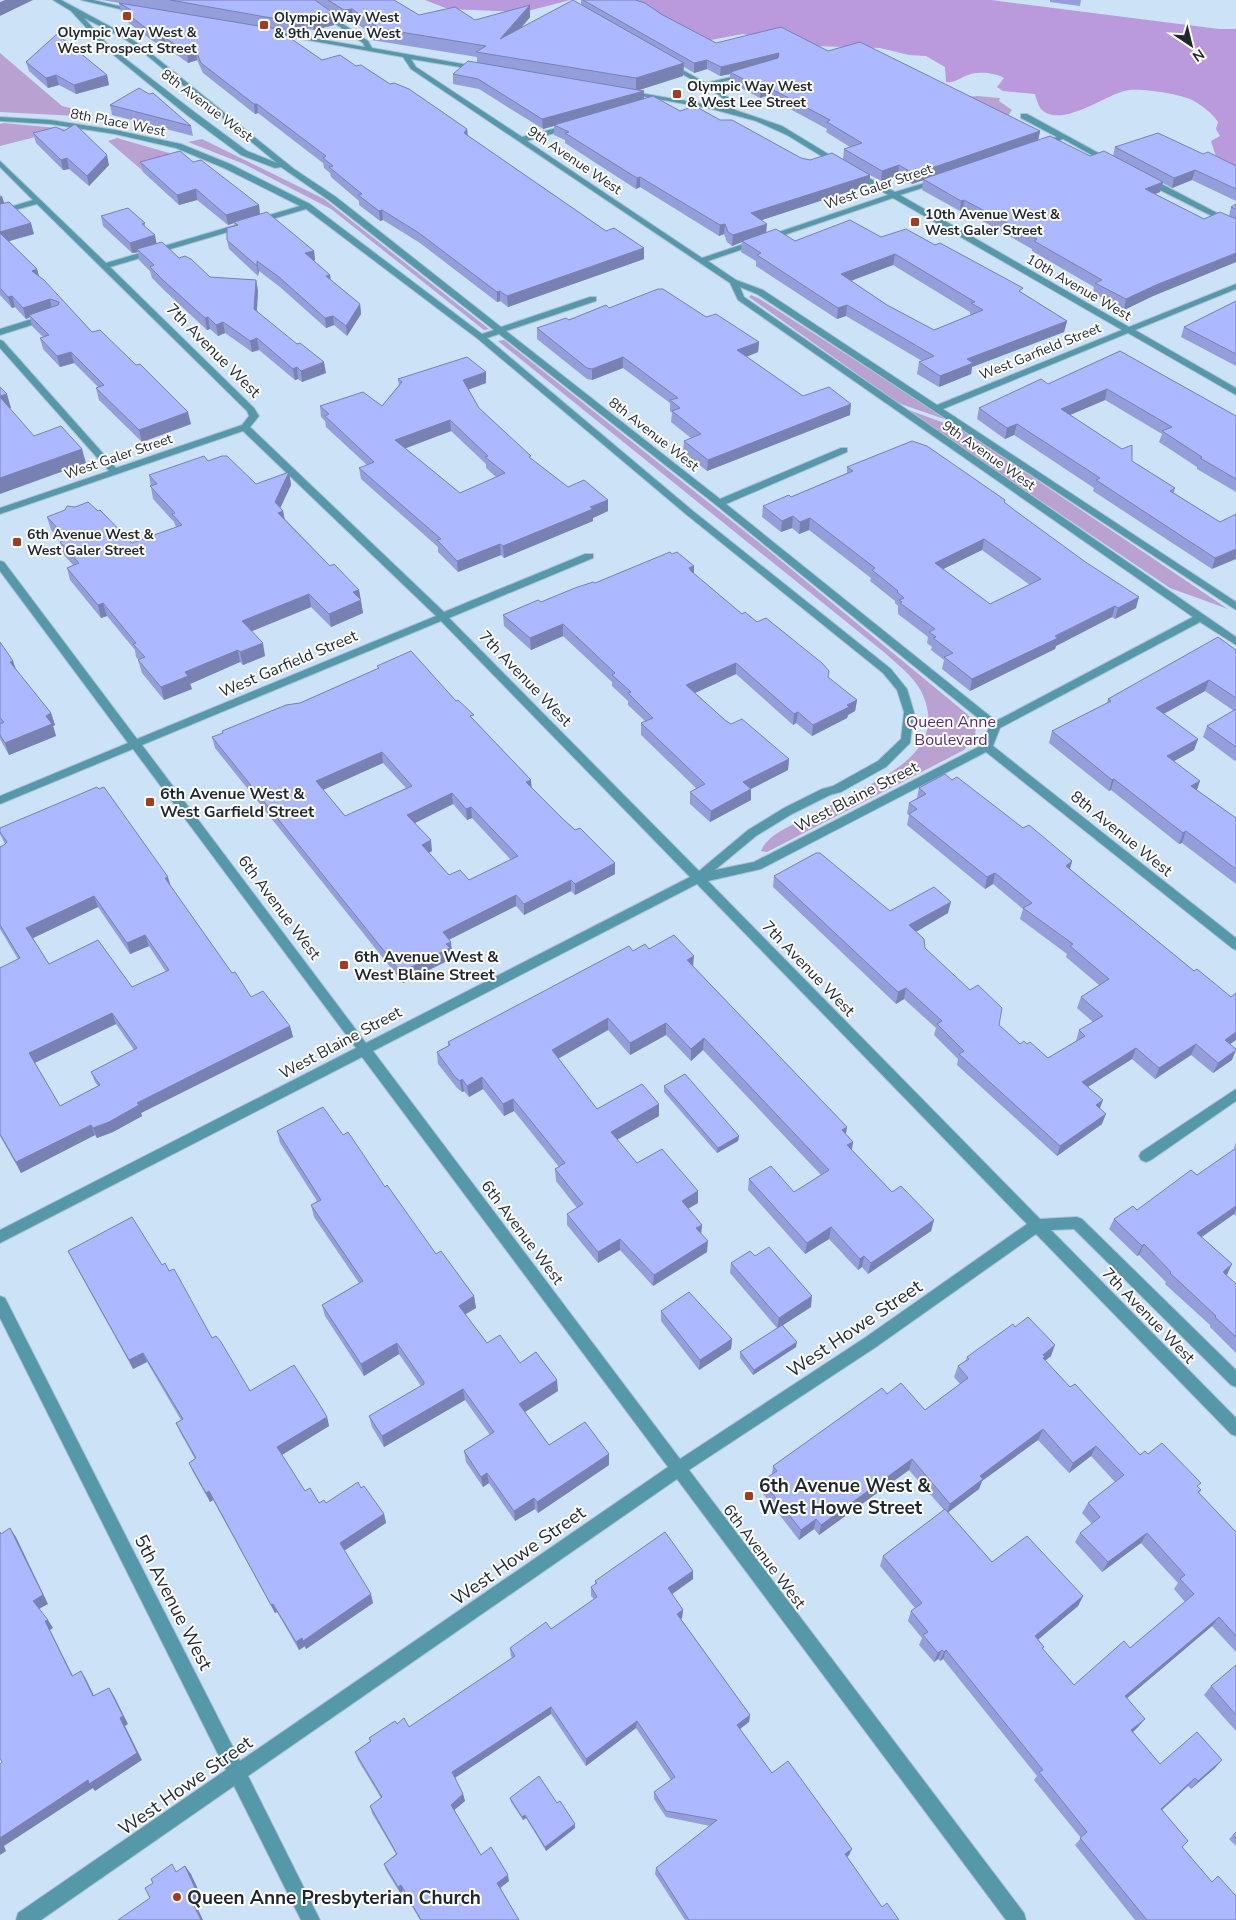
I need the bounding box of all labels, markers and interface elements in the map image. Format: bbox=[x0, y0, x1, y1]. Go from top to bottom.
place label: Olympic Way West & 9th Avenue West bbox=[274, 8, 401, 43]
marker: Olympic Way West & West Prospect Street bbox=[121, 10, 133, 22]
marker: Olympic Way West & 9th Avenue West bbox=[258, 19, 270, 31]
north arrow bbox=[1166, 20, 1216, 70]
place label: Olympic Way West & West Prospect Street bbox=[57, 23, 197, 58]
text: N bbox=[1188, 44, 1208, 66]
street label: 8th Avenue West bbox=[157, 65, 256, 146]
place label: Olympic Way West & West Lee Street bbox=[687, 77, 813, 112]
marker: Olympic Way West & West Lee Street bbox=[671, 88, 683, 100]
street label: 8th Place West bbox=[69, 104, 167, 141]
street label: 9th Avenue West bbox=[524, 122, 626, 199]
street label: West Galer Street bbox=[822, 159, 935, 214]
place label: 10th Avenue West & West Galer Street bbox=[925, 205, 1061, 240]
marker: 10th Avenue West & West Galer Street bbox=[909, 216, 921, 228]
street label: 10th Avenue West bbox=[1023, 250, 1135, 325]
street label: 7th Avenue West bbox=[161, 299, 266, 403]
street label: West Garfield Street bbox=[977, 318, 1104, 385]
street label: 8th Avenue West bbox=[605, 393, 703, 476]
street label: 9th Avenue West bbox=[938, 416, 1039, 495]
street label: West Galer Street bbox=[62, 429, 175, 484]
place label: 6th Avenue West & West Galer Street bbox=[27, 525, 154, 560]
marker: 6th Avenue West & West Galer Street bbox=[11, 536, 23, 548]
street label: West Garfield Street bbox=[216, 625, 361, 703]
street label: 7th Avenue West bbox=[474, 626, 577, 732]
park label: Queen Anne Boulevard bbox=[906, 711, 996, 751]
street label: West Blaine Street bbox=[791, 756, 922, 837]
place label: 6th Avenue West & West Garfield Street bbox=[160, 783, 315, 823]
street label: 8th Avenue West bbox=[1066, 786, 1177, 882]
marker: 6th Avenue West & West Garfield Street bbox=[144, 796, 156, 808]
street label: 6th Avenue West bbox=[233, 851, 326, 965]
street label: 7th Avenue West bbox=[757, 916, 860, 1022]
place label: 6th Avenue West & West Blaine Street bbox=[354, 946, 499, 986]
marker: 6th Avenue West & West Blaine Street bbox=[338, 959, 350, 971]
street label: West Blaine Street bbox=[275, 1001, 406, 1084]
street label: 6th Avenue West bbox=[476, 1176, 569, 1290]
street label: 7th Avenue West bbox=[1097, 1263, 1200, 1369]
street label: West Howe Street bbox=[782, 1274, 928, 1384]
place label: 6th Avenue West & West Howe Street bbox=[759, 1473, 932, 1521]
marker: 6th Avenue West & West Howe Street bbox=[743, 1490, 755, 1502]
street label: West Howe Street bbox=[446, 1500, 591, 1612]
street label: 6th Avenue West bbox=[718, 1500, 811, 1614]
street label: 5th Avenue West bbox=[128, 1530, 219, 1675]
street label: West Howe Street bbox=[113, 1730, 258, 1842]
place label: Queen Anne Presbyterian Church bbox=[187, 1885, 481, 1911]
marker: Queen Anne Presbyterian Church bbox=[171, 1891, 183, 1903]

